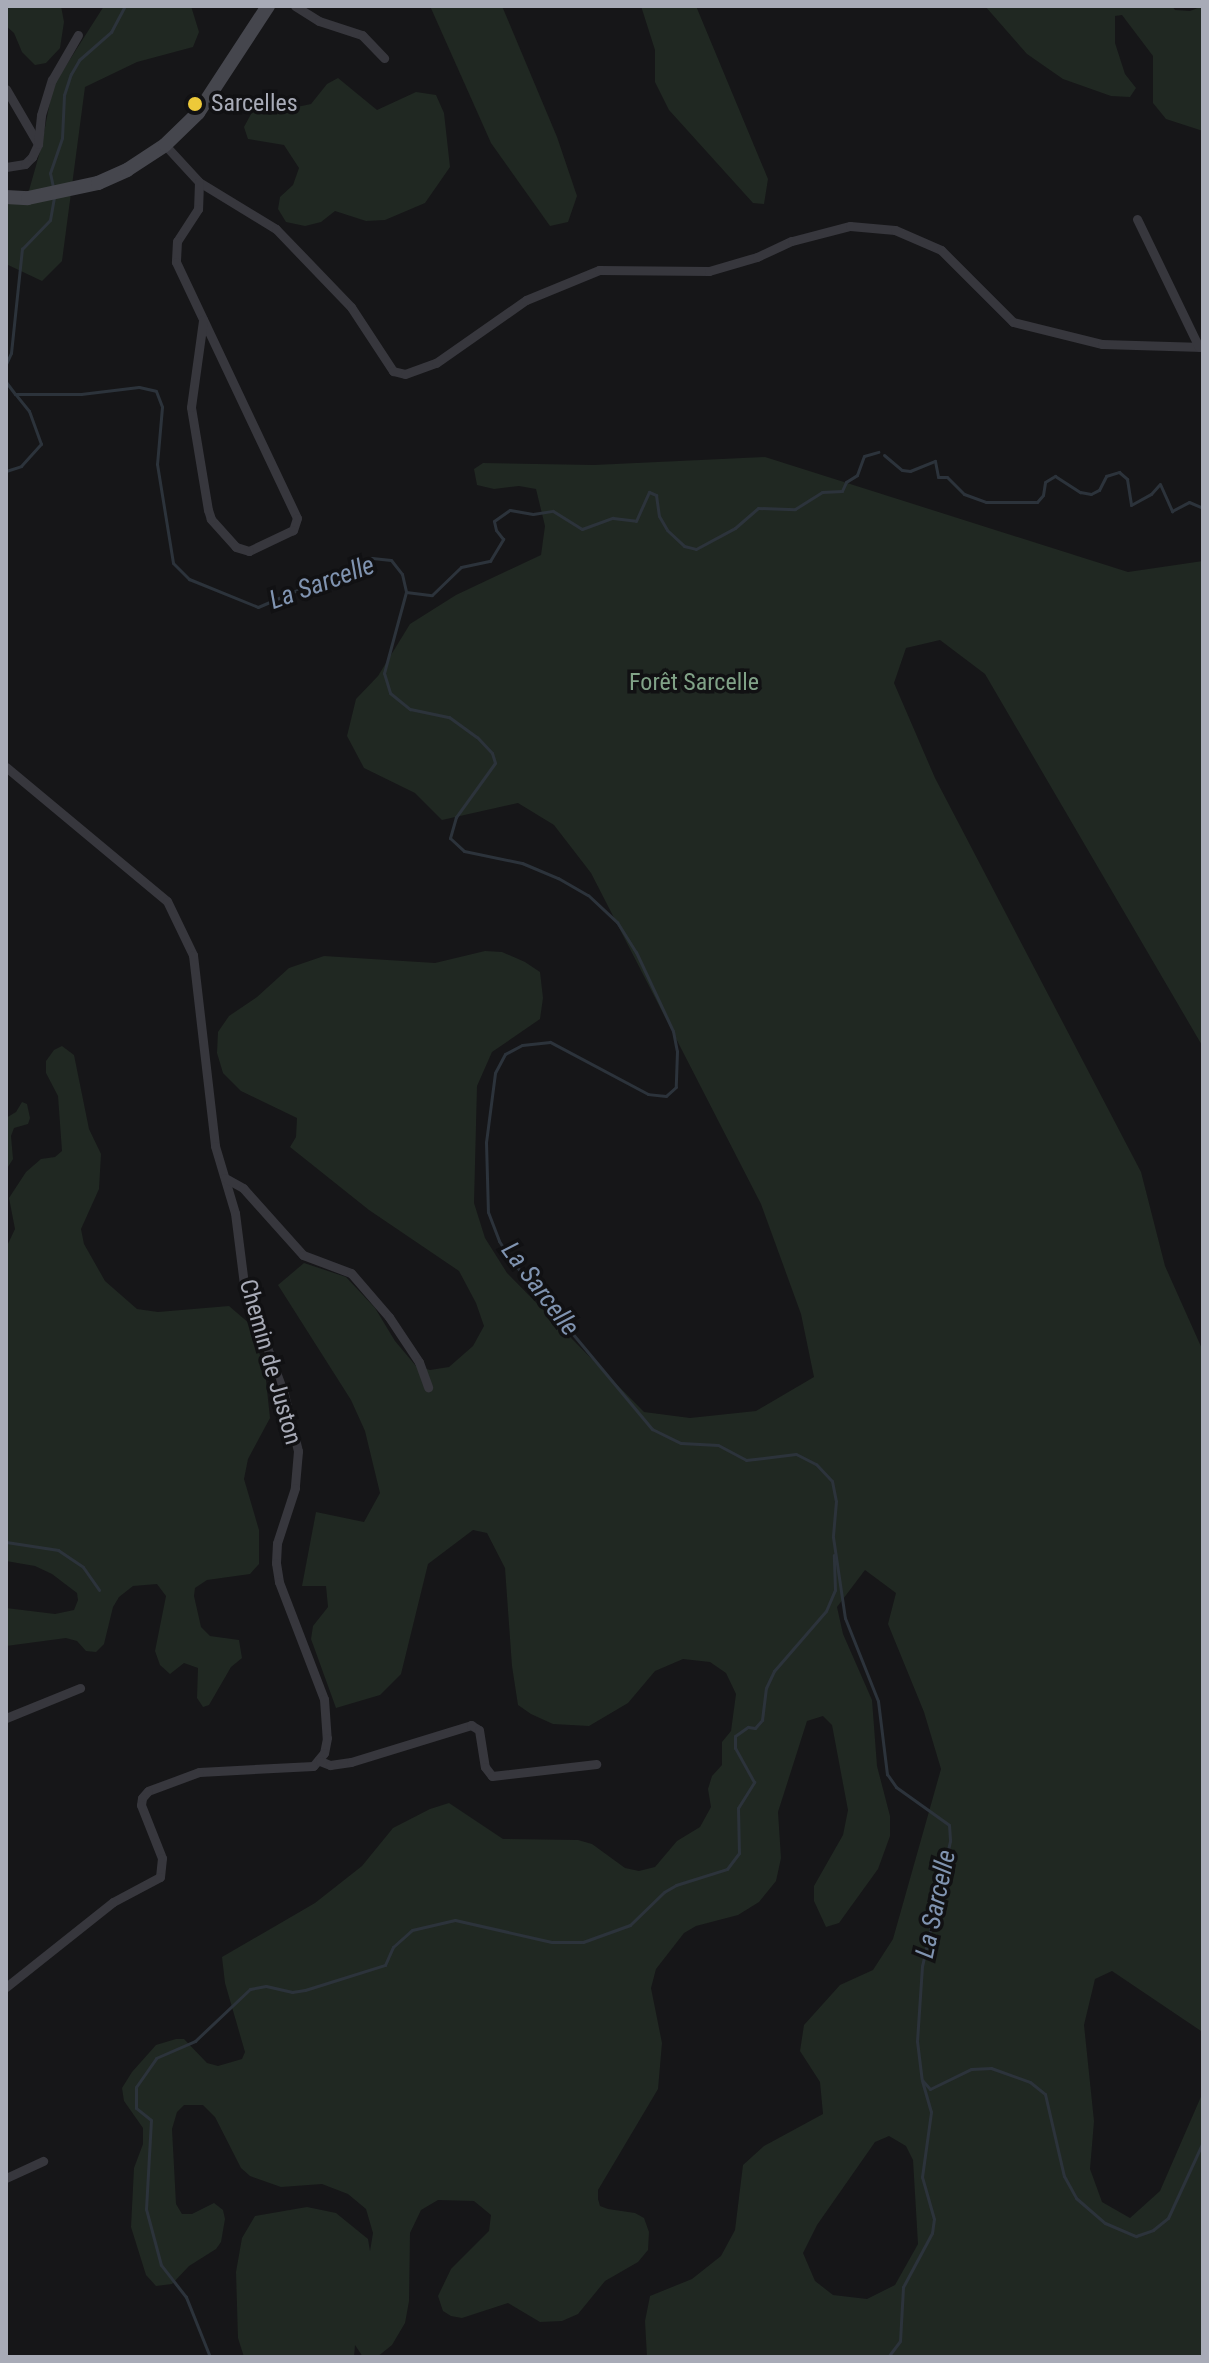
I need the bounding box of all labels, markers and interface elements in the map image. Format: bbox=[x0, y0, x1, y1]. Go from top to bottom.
place label: Sarcelles bbox=[211, 90, 298, 118]
marker: Sarcelles bbox=[186, 95, 204, 113]
water label: La Sarcelle bbox=[265, 550, 379, 616]
park label: Forêt Sarcelle bbox=[629, 669, 759, 697]
water label: La Sarcelle bbox=[495, 1236, 585, 1342]
street label: Chemin de Juston bbox=[233, 1276, 307, 1448]
water label: La Sarcelle bbox=[909, 1847, 963, 1961]

